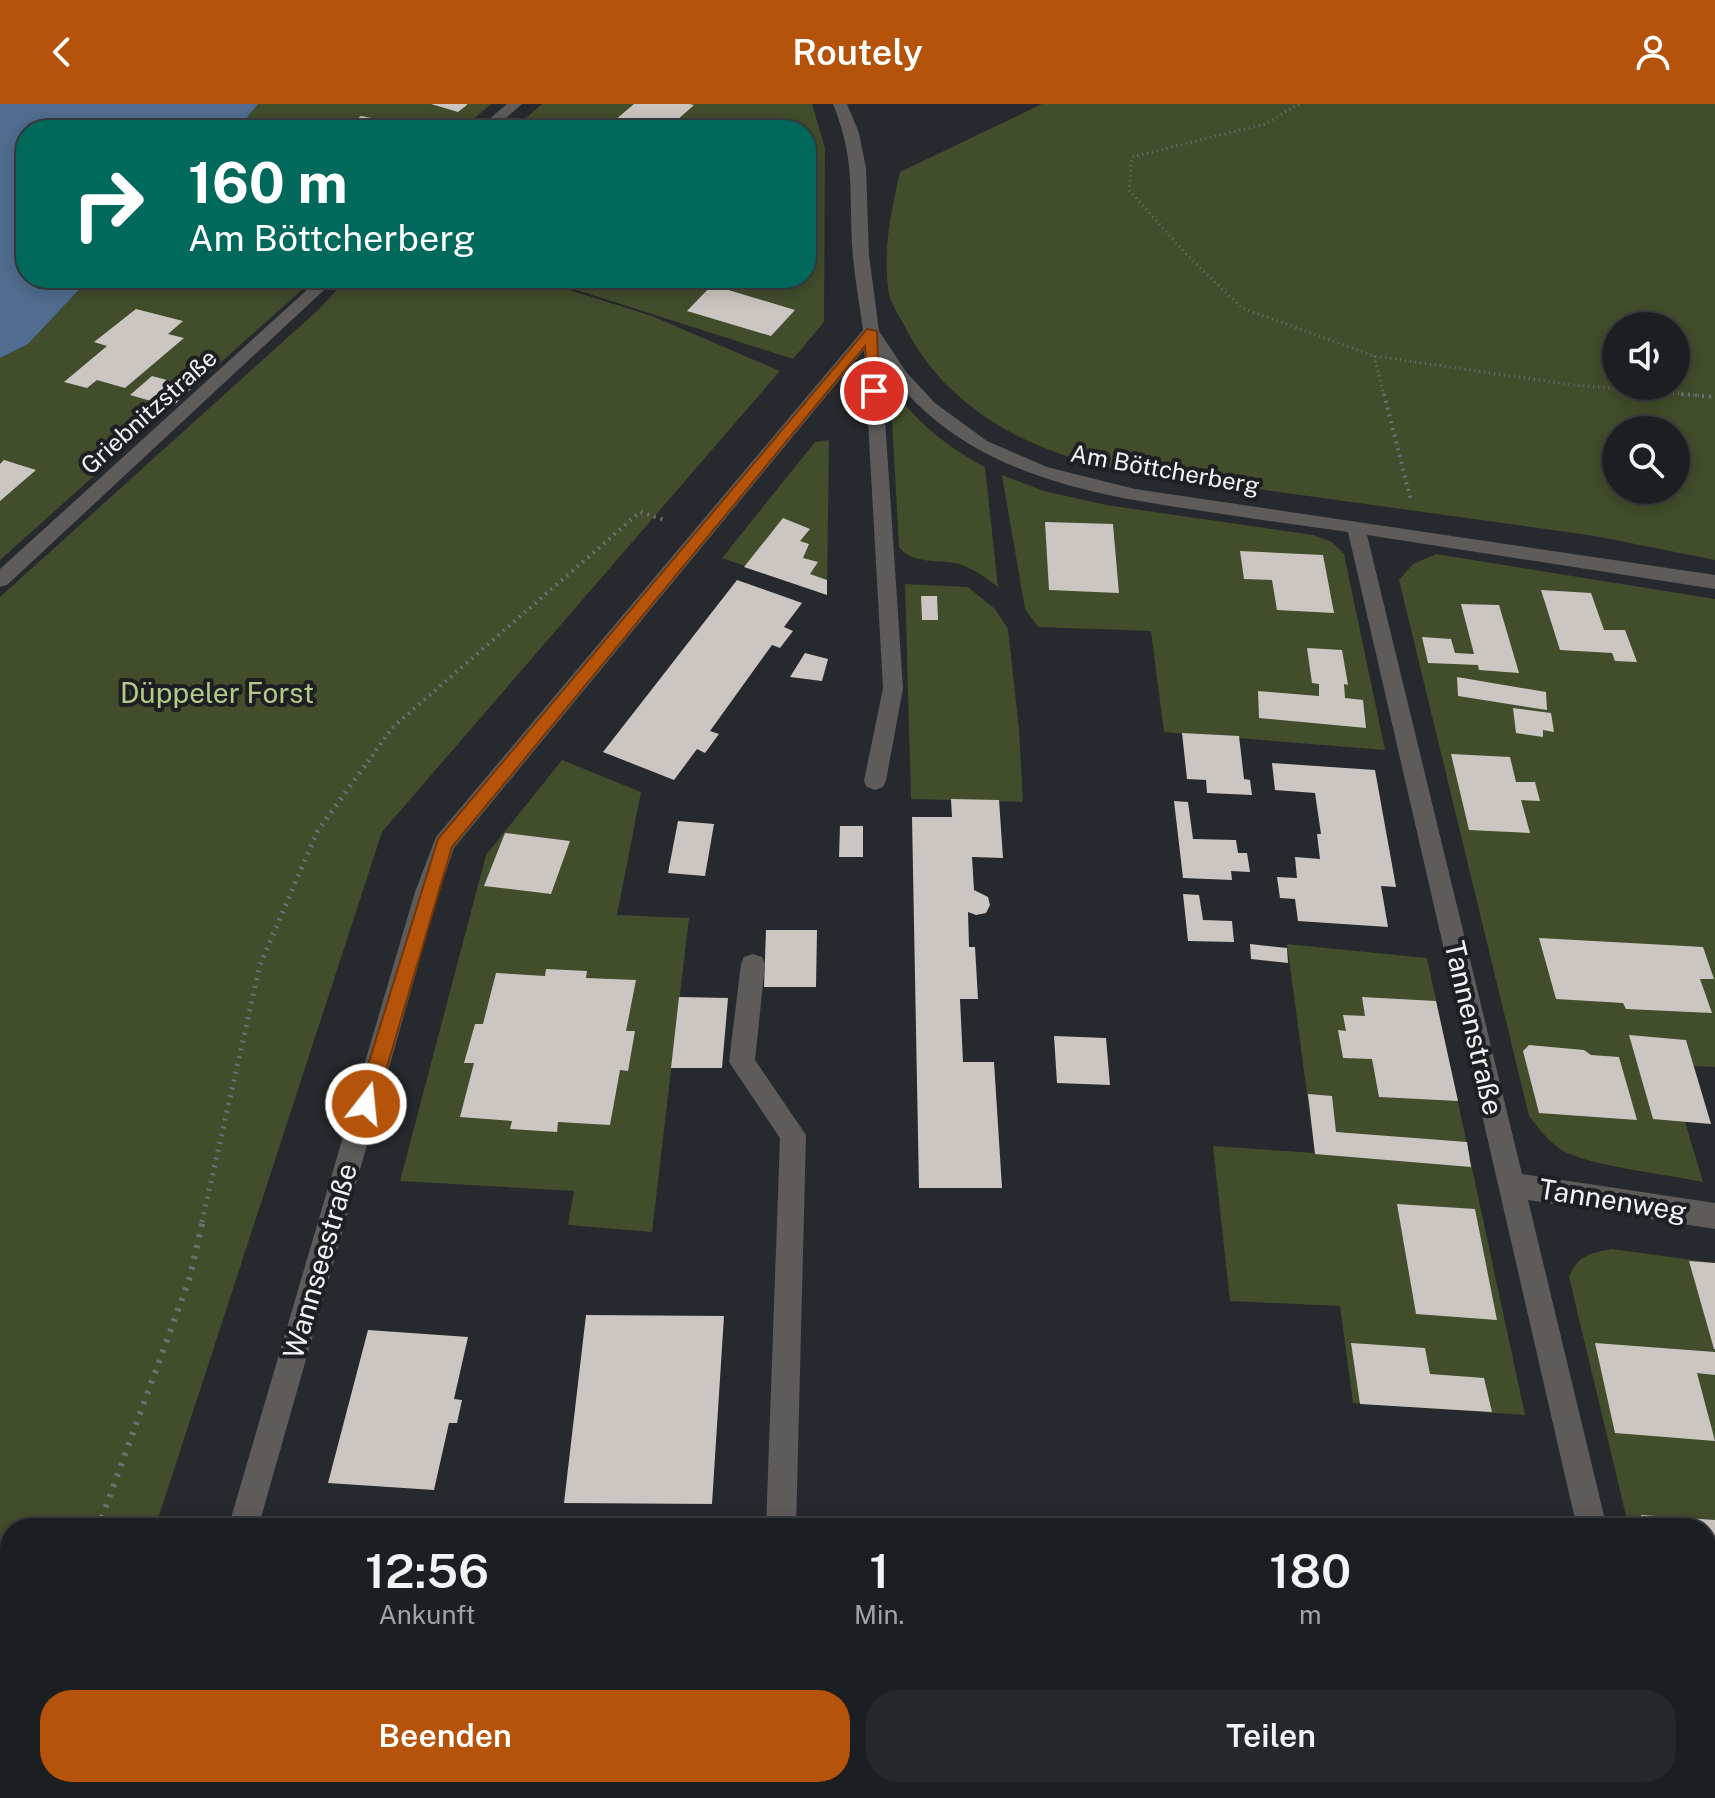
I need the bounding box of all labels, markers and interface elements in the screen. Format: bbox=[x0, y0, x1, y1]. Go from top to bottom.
icon: back bbox=[40, 30, 84, 74]
icon: person bbox=[1631, 30, 1675, 74]
text: Routely bbox=[792, 31, 923, 73]
text: 160 m bbox=[188, 150, 348, 216]
icon: right bbox=[56, 152, 160, 256]
text: Am Böttcherberg bbox=[188, 217, 475, 259]
map controls bbox=[1602, 312, 1690, 504]
button: sound bbox=[1602, 312, 1690, 400]
street label: Griebnitzstraße bbox=[75, 343, 222, 479]
pin bbox=[840, 357, 908, 425]
icon: arrive bbox=[852, 369, 896, 413]
button: search bbox=[1602, 416, 1690, 504]
street label: Am Böttcherberg bbox=[1068, 439, 1262, 499]
park label: Düppeler Forst bbox=[120, 676, 314, 709]
street label: Tannenstraße bbox=[1438, 938, 1511, 1118]
position arrow bbox=[324, 1062, 408, 1146]
street label: Wannseestraße bbox=[276, 1159, 363, 1362]
street label: Tannenweg bbox=[1537, 1172, 1689, 1227]
text: 12:56 bbox=[365, 1542, 489, 1599]
text: 1 bbox=[869, 1542, 889, 1599]
text: 180 bbox=[1269, 1542, 1351, 1599]
text: Ankunft bbox=[378, 1599, 476, 1630]
text: Min. bbox=[854, 1599, 904, 1630]
text: m bbox=[1299, 1599, 1321, 1630]
button: Beenden bbox=[40, 1690, 850, 1782]
button: Teilen bbox=[866, 1690, 1676, 1782]

